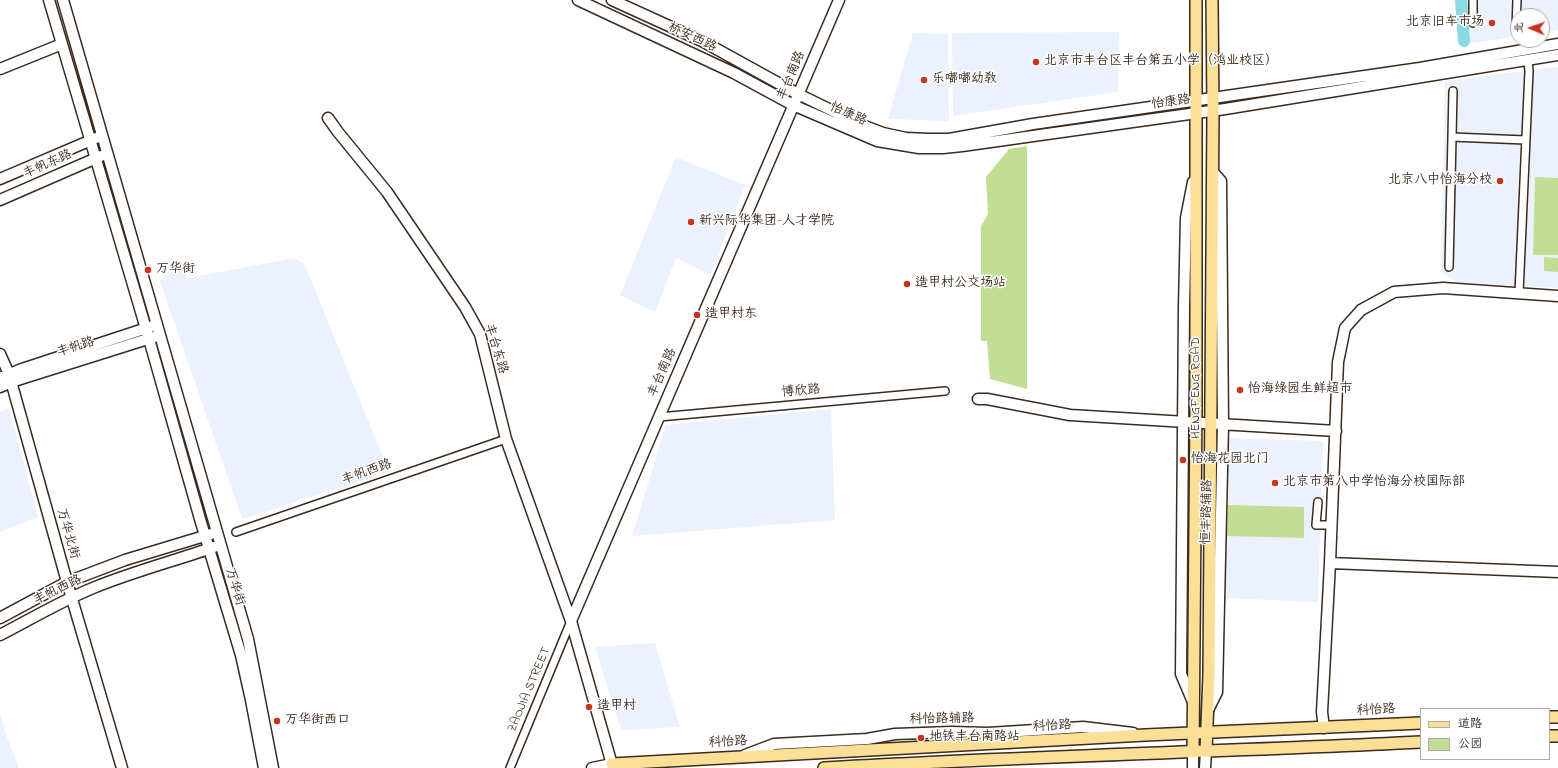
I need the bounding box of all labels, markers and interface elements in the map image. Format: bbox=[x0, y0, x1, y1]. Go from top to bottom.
north arrow bbox=[1510, 8, 1550, 48]
place label: 北京旧车市场 bbox=[1406, 15, 1484, 31]
marker: 北京旧车市场 bbox=[1487, 18, 1497, 28]
street label: 桥安西路 bbox=[665, 20, 719, 56]
text: 北 bbox=[1511, 22, 1527, 33]
street label: 丰台南路 bbox=[775, 49, 809, 103]
place label: 北京市丰台区丰台第五小学（鸿业校区） bbox=[1044, 54, 1278, 70]
marker: 北京市丰台区丰台第五小学（鸿业校区） bbox=[1031, 57, 1041, 67]
place label: 乐嘟嘟幼教 bbox=[932, 72, 997, 88]
marker: 乐嘟嘟幼教 bbox=[919, 75, 929, 85]
street label: 怡康路 bbox=[1151, 93, 1191, 113]
street label: 怡康路 bbox=[827, 100, 869, 130]
street label: 丰帆东路 bbox=[21, 147, 75, 183]
place label: 北京八中怡海分校 bbox=[1388, 173, 1492, 189]
marker: 北京八中怡海分校 bbox=[1495, 176, 1505, 186]
place label: 新兴际华集团-人才学院 bbox=[699, 214, 834, 230]
marker: 新兴际华集团-人才学院 bbox=[686, 217, 696, 227]
place label: 万华街 bbox=[156, 262, 195, 278]
marker: 万华街 bbox=[143, 265, 153, 275]
place label: 造甲村公交场站 bbox=[915, 276, 1006, 292]
marker: 造甲村公交场站 bbox=[902, 279, 912, 289]
place label: 造甲村东 bbox=[705, 307, 757, 323]
marker: 造甲村东 bbox=[692, 310, 702, 320]
street label: 丰台东路 bbox=[480, 322, 510, 376]
street label: 丰帆路 bbox=[55, 335, 97, 361]
street label: HENGFENG ROAD bbox=[1189, 337, 1205, 439]
street label: 丰台南路 bbox=[645, 346, 681, 400]
place label: 怡海绿园生鲜超市 bbox=[1248, 382, 1352, 398]
street label: 博欣路 bbox=[781, 383, 821, 401]
marker: 怡海绿园生鲜超市 bbox=[1235, 385, 1245, 395]
place label: 怡海花园北门 bbox=[1191, 452, 1269, 468]
marker: 怡海花园北门 bbox=[1178, 455, 1188, 465]
street label: 丰帆西路 bbox=[340, 457, 394, 489]
place label: 北京市第八中学怡海分校国际部 bbox=[1283, 475, 1465, 491]
marker: 北京市第八中学怡海分校国际部 bbox=[1270, 478, 1280, 488]
street label: 恒丰路辅路 bbox=[1200, 479, 1216, 545]
street label: 万华北街 bbox=[52, 507, 82, 561]
street label: 万华街 bbox=[221, 566, 247, 608]
street label: 丰帆西路 bbox=[31, 573, 85, 609]
street label: ZAOJIA STREET bbox=[505, 645, 555, 735]
place label: 造甲村 bbox=[597, 699, 636, 715]
marker: 造甲村 bbox=[584, 702, 594, 712]
street label: 科怡路 bbox=[1356, 702, 1396, 720]
legend bbox=[1420, 708, 1550, 760]
street label: 科怡路辅路 bbox=[909, 712, 975, 728]
place label: 万华街西口 bbox=[285, 713, 350, 729]
text: 道路 bbox=[1458, 715, 1482, 733]
marker: 万华街西口 bbox=[272, 716, 282, 726]
street label: 科怡路 bbox=[1032, 718, 1072, 736]
place label: 地铁丰台南路站 bbox=[929, 730, 1020, 746]
marker: 地铁丰台南路站 bbox=[916, 733, 926, 743]
street label: 科怡路 bbox=[708, 734, 748, 752]
text: 公园 bbox=[1458, 735, 1482, 753]

